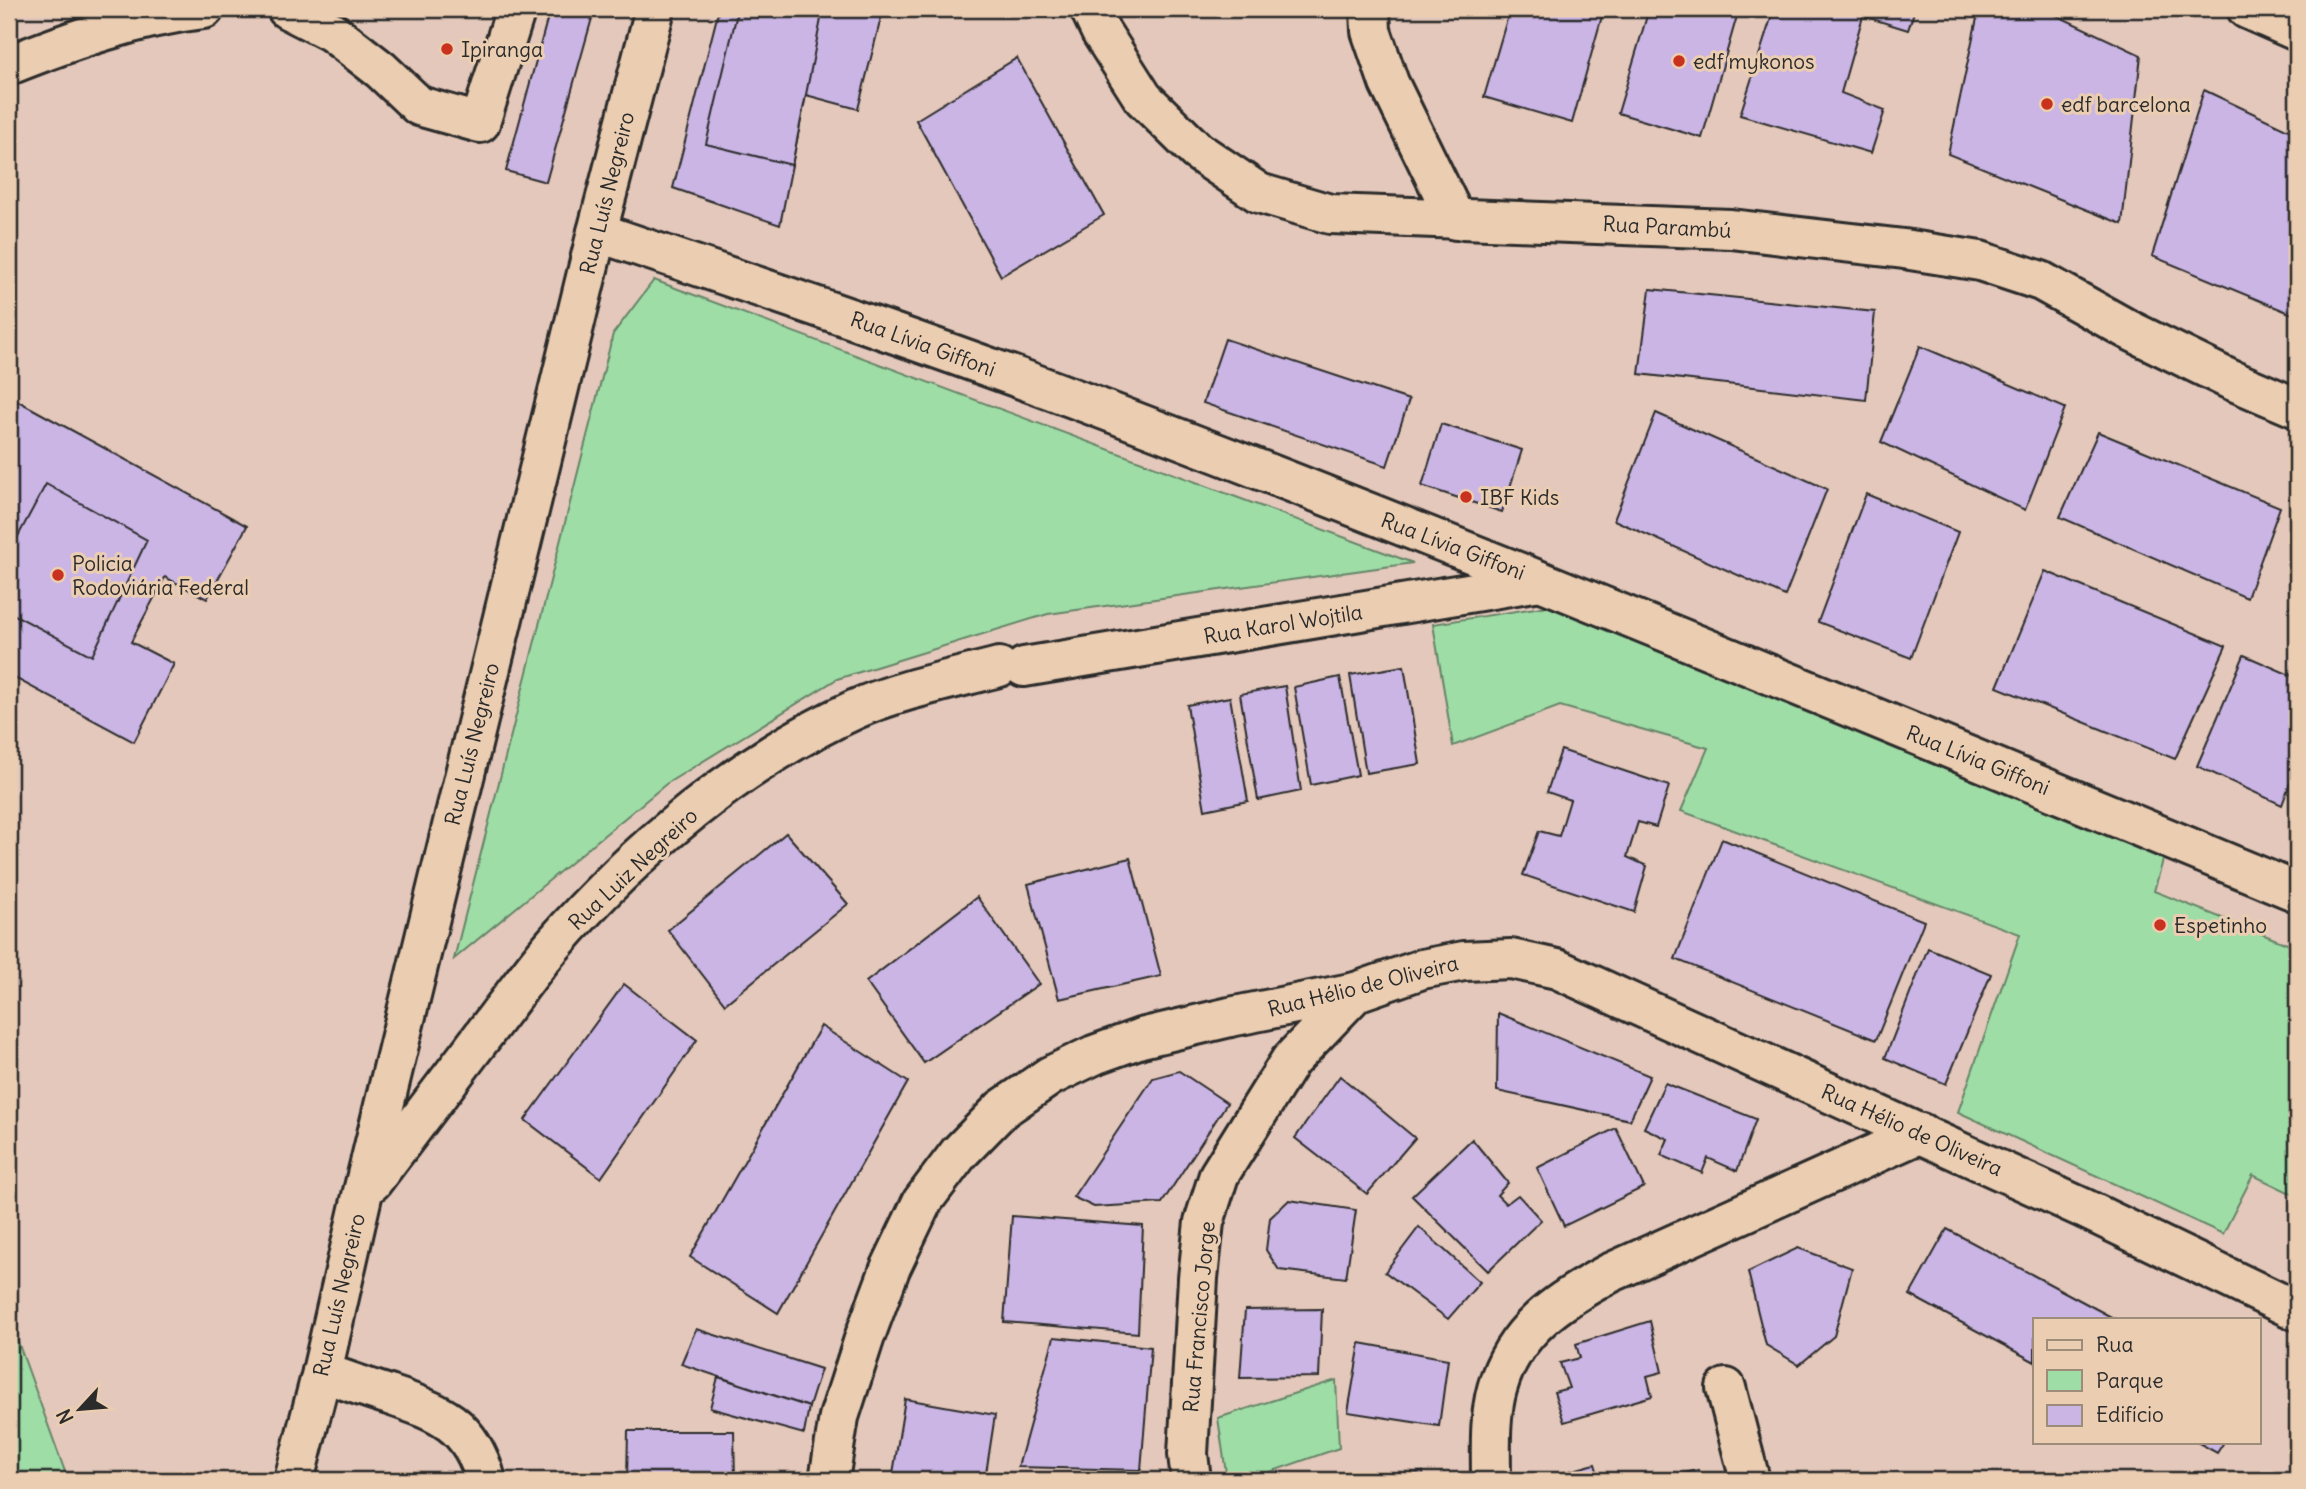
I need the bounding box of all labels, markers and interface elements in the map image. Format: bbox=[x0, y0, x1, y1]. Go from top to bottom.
place label: Ipiranga bbox=[461, 36, 543, 63]
marker: Ipiranga bbox=[439, 41, 455, 57]
place label: edf mykonos bbox=[1693, 48, 1815, 75]
marker: edf mykonos bbox=[1671, 53, 1687, 69]
place label: edf barcelona bbox=[2061, 91, 2191, 118]
marker: edf barcelona bbox=[2039, 96, 2055, 112]
street label: Rua Luís Negreiro bbox=[574, 109, 640, 277]
street label: Rua Parambú bbox=[1602, 210, 1732, 244]
street label: Rua Lívia Giffoni bbox=[847, 305, 999, 383]
place label: IBF Kids bbox=[1480, 484, 1559, 511]
marker: IBF Kids bbox=[1458, 489, 1474, 505]
street label: Rua Lívia Giffoni bbox=[1377, 506, 1529, 586]
place label: Policia Rodoviária Federal bbox=[72, 550, 249, 601]
marker: Policia Rodoviária Federal bbox=[50, 567, 66, 583]
street label: Rua Karol Wojtila bbox=[1202, 598, 1364, 650]
street label: Rua Luís Negreiro bbox=[439, 660, 505, 828]
street label: Rua Lívia Giffoni bbox=[1902, 719, 2054, 801]
street label: Rua Luiz Negreiro bbox=[563, 802, 703, 936]
place label: Espetinho bbox=[2174, 912, 2267, 939]
marker: Espetinho bbox=[2152, 917, 2168, 933]
street label: Rua Hélio de Oliveira bbox=[1265, 949, 1461, 1023]
street label: Rua Hélio de Oliveira bbox=[1817, 1078, 2007, 1182]
street label: Rua Luís Negreiro bbox=[307, 1211, 371, 1379]
street label: Rua Francisco Jorge bbox=[1177, 1220, 1221, 1414]
legend bbox=[2033, 1318, 2260, 1444]
text: Rua bbox=[2096, 1331, 2133, 1358]
text: Parque bbox=[2096, 1367, 2164, 1394]
north arrow bbox=[46, 1374, 116, 1444]
text: Edifício bbox=[2096, 1401, 2164, 1428]
text: N bbox=[51, 1405, 78, 1428]

